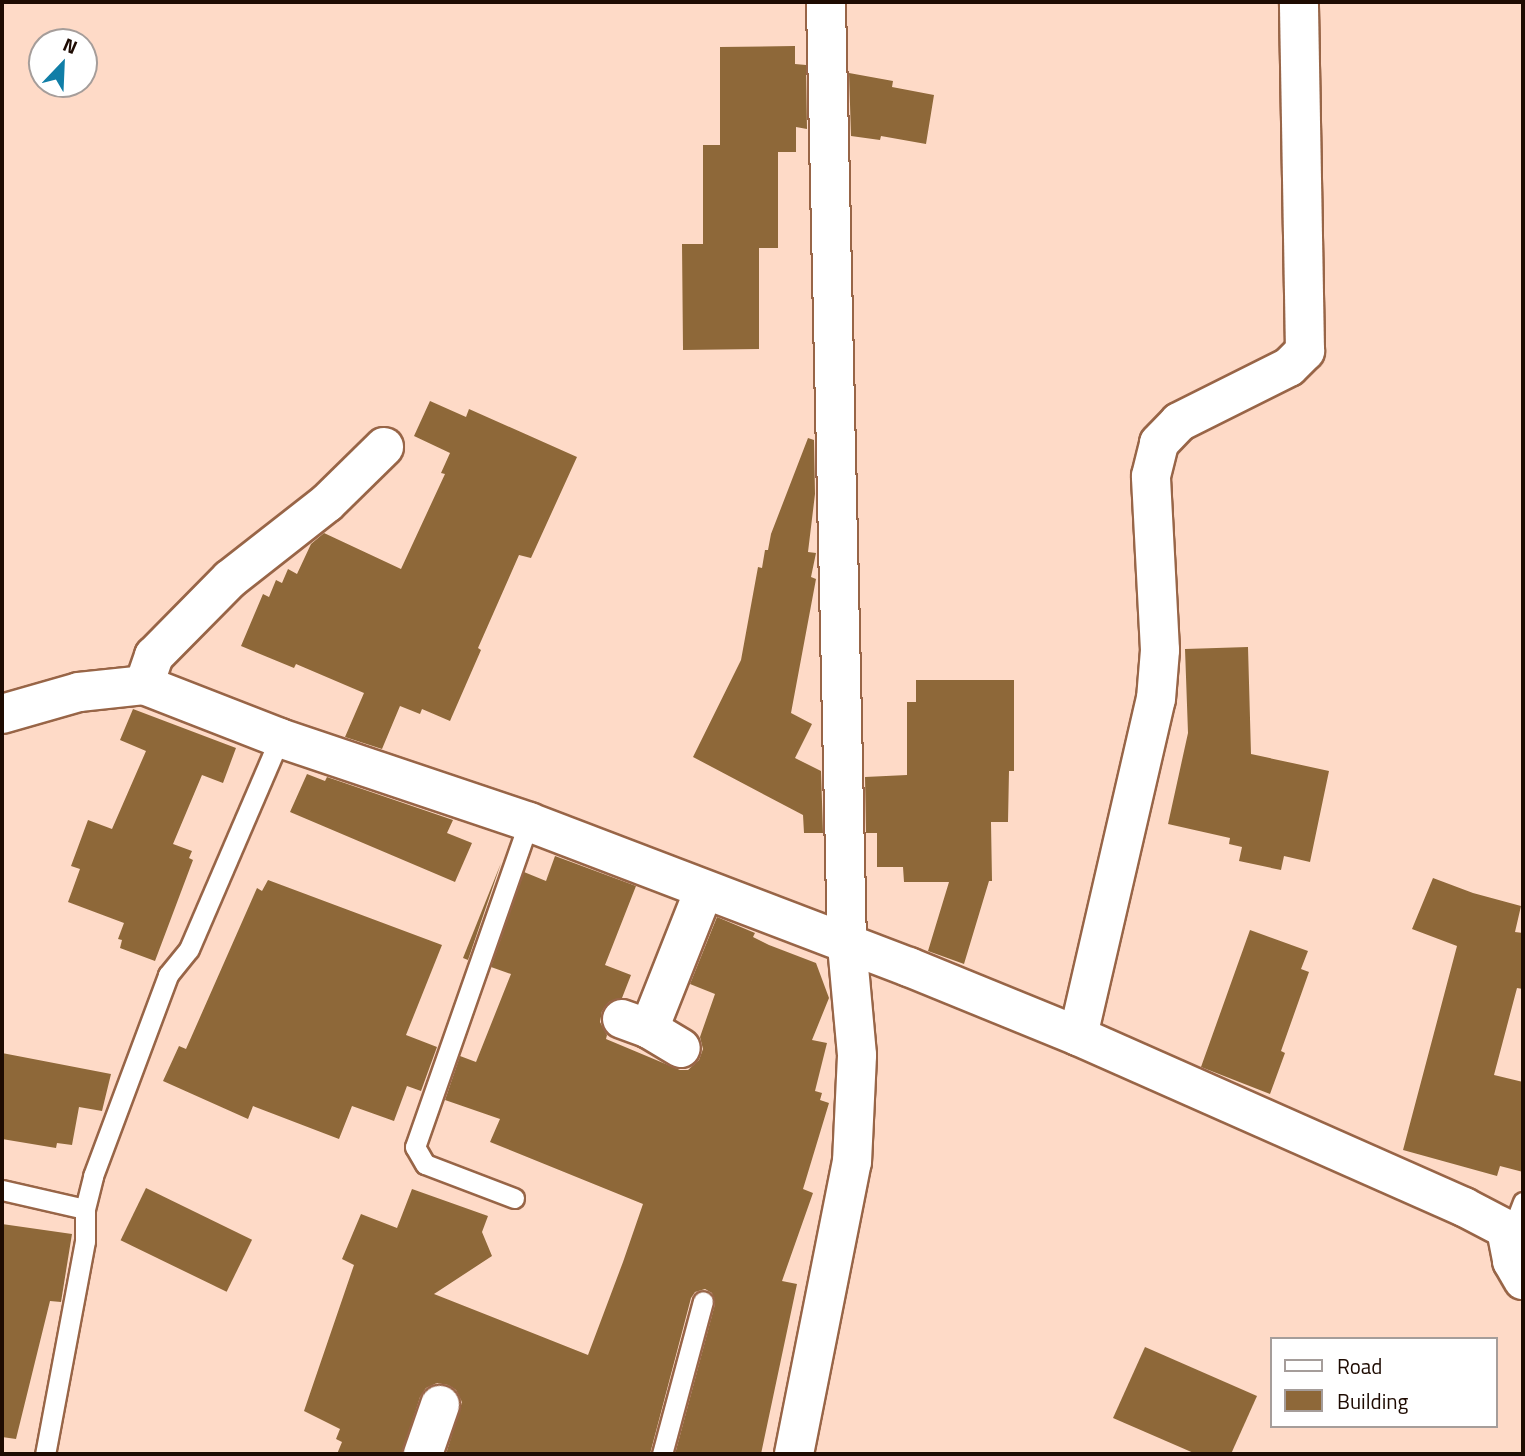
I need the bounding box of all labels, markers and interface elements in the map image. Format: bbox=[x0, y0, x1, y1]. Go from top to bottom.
north arrow bbox=[28, 28, 98, 98]
text: N bbox=[59, 29, 82, 61]
legend bbox=[1270, 1337, 1497, 1428]
text: Road bbox=[1337, 1350, 1382, 1382]
text: Building bbox=[1337, 1385, 1408, 1417]

